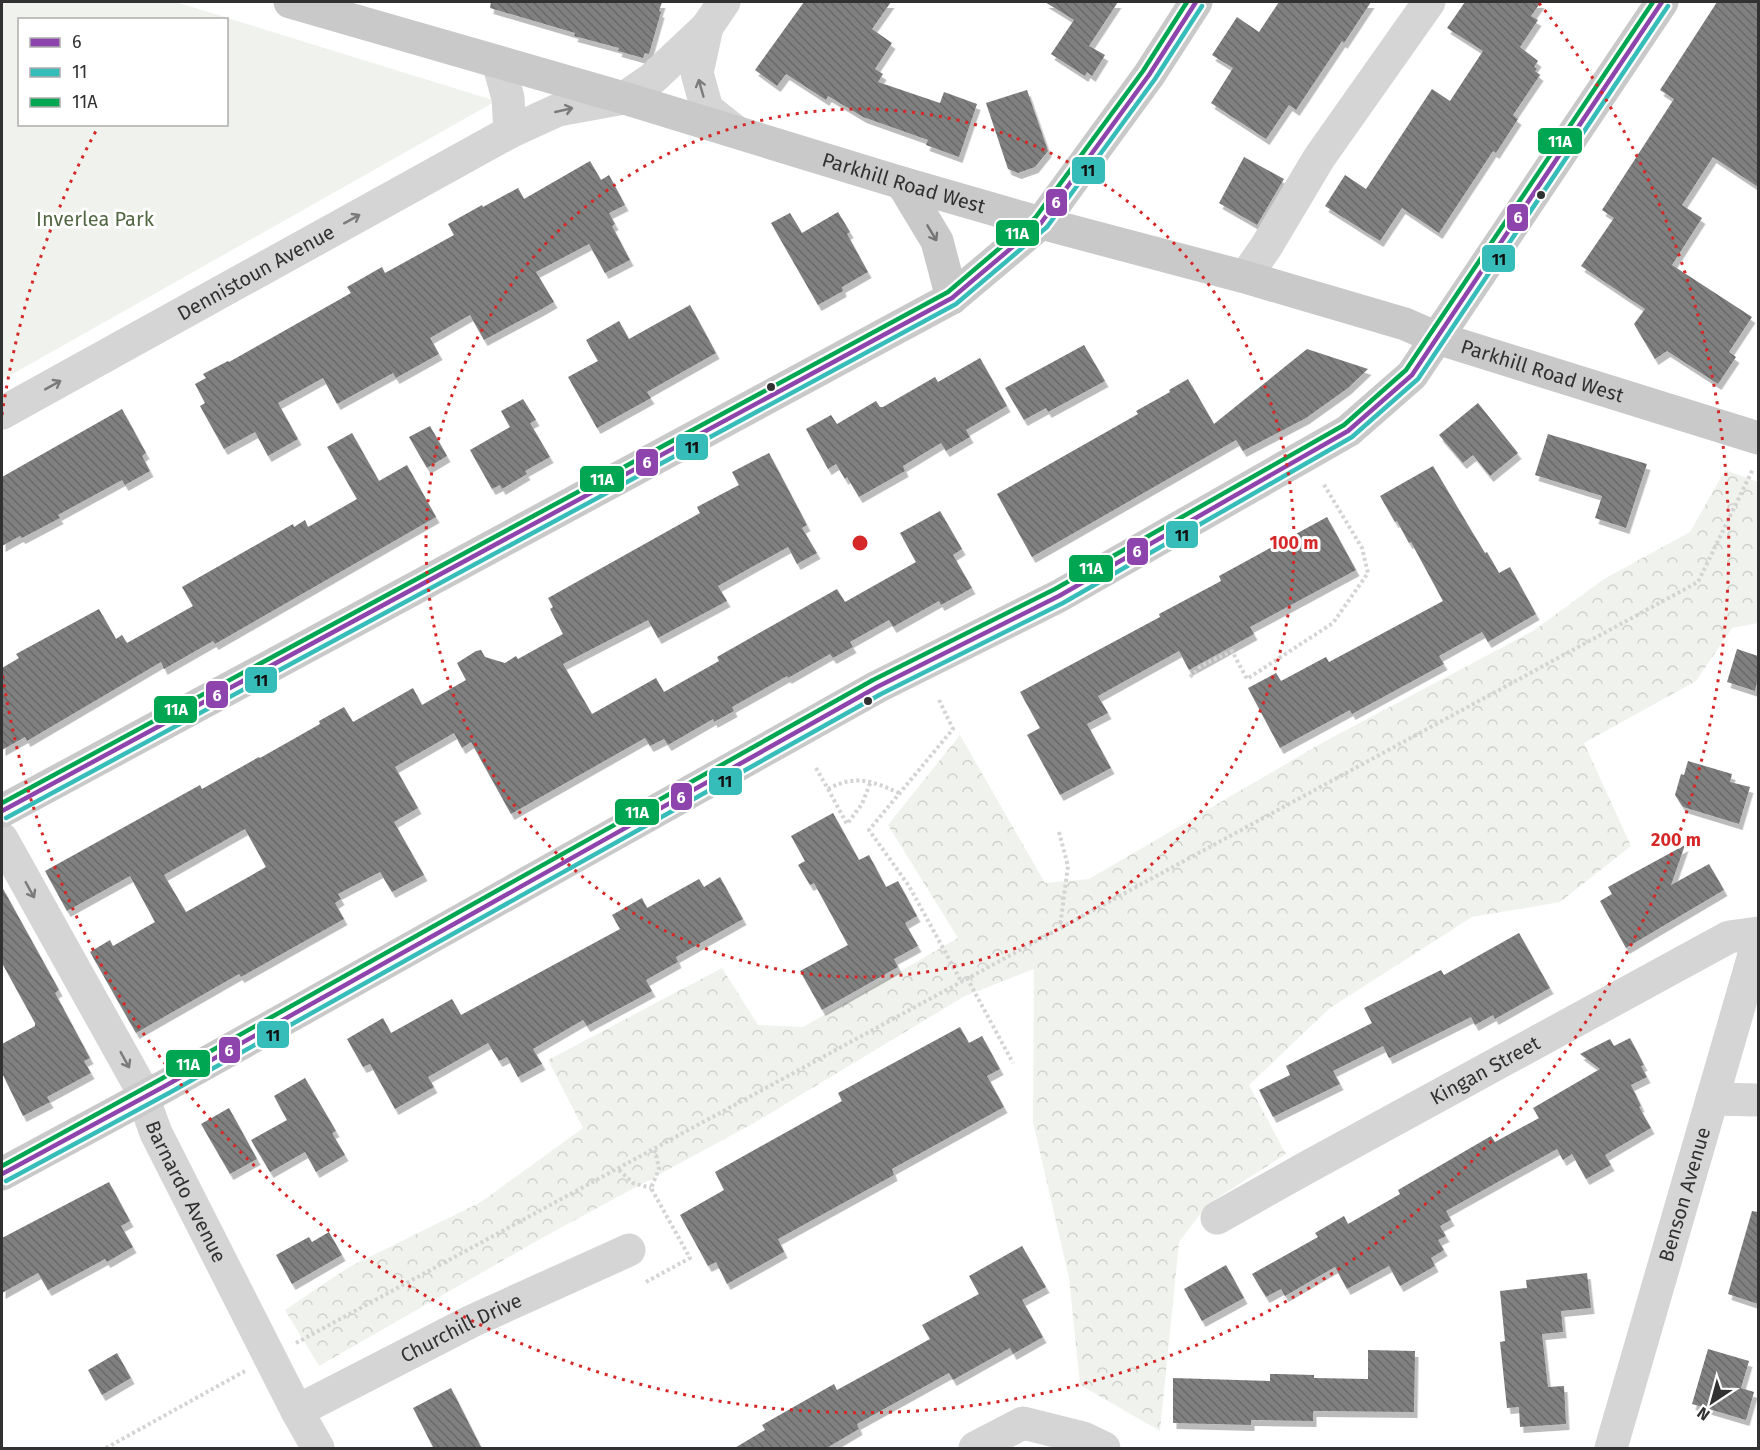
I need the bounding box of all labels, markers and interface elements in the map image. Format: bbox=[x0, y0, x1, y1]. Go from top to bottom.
legend bbox=[18, 18, 228, 126]
text: 6 bbox=[72, 31, 82, 53]
text: 11 bbox=[72, 61, 87, 83]
one-way arrow bbox=[695, 79, 706, 98]
text: 11A bbox=[72, 91, 98, 113]
one-way arrow bbox=[554, 103, 573, 115]
line badge: 11A bbox=[1537, 127, 1583, 155]
text: 11A bbox=[1548, 132, 1573, 151]
street label: Parkhill Road West bbox=[819, 147, 989, 219]
line badge: 11 bbox=[1071, 156, 1106, 185]
text: 11 bbox=[1081, 161, 1095, 180]
line badge: 6 bbox=[1045, 188, 1068, 217]
unlabelled marker bbox=[1535, 189, 1547, 201]
text: 6 bbox=[1051, 193, 1061, 212]
line badge: 6 bbox=[1506, 203, 1529, 232]
park label: Inverlea Park bbox=[36, 207, 155, 231]
text: 6 bbox=[1513, 208, 1523, 227]
one-way arrow bbox=[343, 213, 360, 225]
line badge: 11A bbox=[995, 219, 1040, 247]
street label: Dennistoun Avenue bbox=[173, 220, 339, 326]
one-way arrow bbox=[926, 224, 938, 241]
text: 11A bbox=[1005, 224, 1030, 243]
line badge: 11 bbox=[1481, 244, 1516, 273]
text: 11 bbox=[1492, 250, 1506, 269]
street label: Parkhill Road West bbox=[1458, 334, 1627, 408]
one-way arrow bbox=[44, 379, 61, 391]
unlabelled marker bbox=[765, 381, 777, 393]
line badge: 11 bbox=[675, 433, 709, 461]
text: 11 bbox=[685, 438, 699, 457]
line badge: 6 bbox=[635, 448, 659, 477]
text: 6 bbox=[642, 453, 652, 472]
line badge: 11A bbox=[579, 465, 625, 493]
text: 11A bbox=[590, 470, 615, 489]
line badge: 11 bbox=[1165, 520, 1199, 549]
text: 11 bbox=[1175, 526, 1189, 545]
text: 100 m bbox=[1270, 532, 1318, 554]
centre of rings bbox=[850, 533, 870, 553]
line badge: 6 bbox=[1126, 537, 1149, 566]
text: 6 bbox=[1132, 542, 1142, 561]
line badge: 11A bbox=[1068, 554, 1114, 583]
text: 11A bbox=[1079, 559, 1104, 578]
line badge: 11 bbox=[244, 666, 278, 694]
text: 11 bbox=[254, 671, 268, 690]
line badge: 6 bbox=[205, 680, 229, 709]
text: 6 bbox=[212, 686, 222, 705]
line badge: 11A bbox=[153, 695, 198, 724]
unlabelled marker bbox=[862, 695, 874, 707]
text: 11A bbox=[164, 700, 189, 719]
line badge: 11 bbox=[708, 767, 743, 796]
text: 11 bbox=[718, 772, 732, 791]
line badge: 6 bbox=[670, 782, 693, 811]
text: 6 bbox=[676, 788, 686, 807]
line badge: 11A bbox=[614, 798, 660, 826]
text: 11A bbox=[625, 803, 650, 822]
text: 200 m bbox=[1651, 829, 1701, 851]
one-way arrow bbox=[24, 881, 36, 898]
line badge: 11 bbox=[256, 1020, 290, 1049]
text: 11 bbox=[266, 1026, 280, 1045]
street label: Kingan Street bbox=[1426, 1030, 1545, 1110]
line badge: 6 bbox=[218, 1036, 241, 1064]
text: 6 bbox=[224, 1041, 234, 1060]
line badge: 11A bbox=[165, 1049, 211, 1078]
one-way arrow bbox=[119, 1051, 131, 1068]
text: 11A bbox=[176, 1055, 201, 1074]
street label: Barnardo Avenue bbox=[140, 1117, 232, 1266]
street label: Benson Avenue bbox=[1654, 1124, 1715, 1265]
street label: Churchill Drive bbox=[396, 1288, 526, 1368]
north arrow bbox=[1682, 1372, 1742, 1432]
text: N bbox=[1694, 1403, 1713, 1425]

